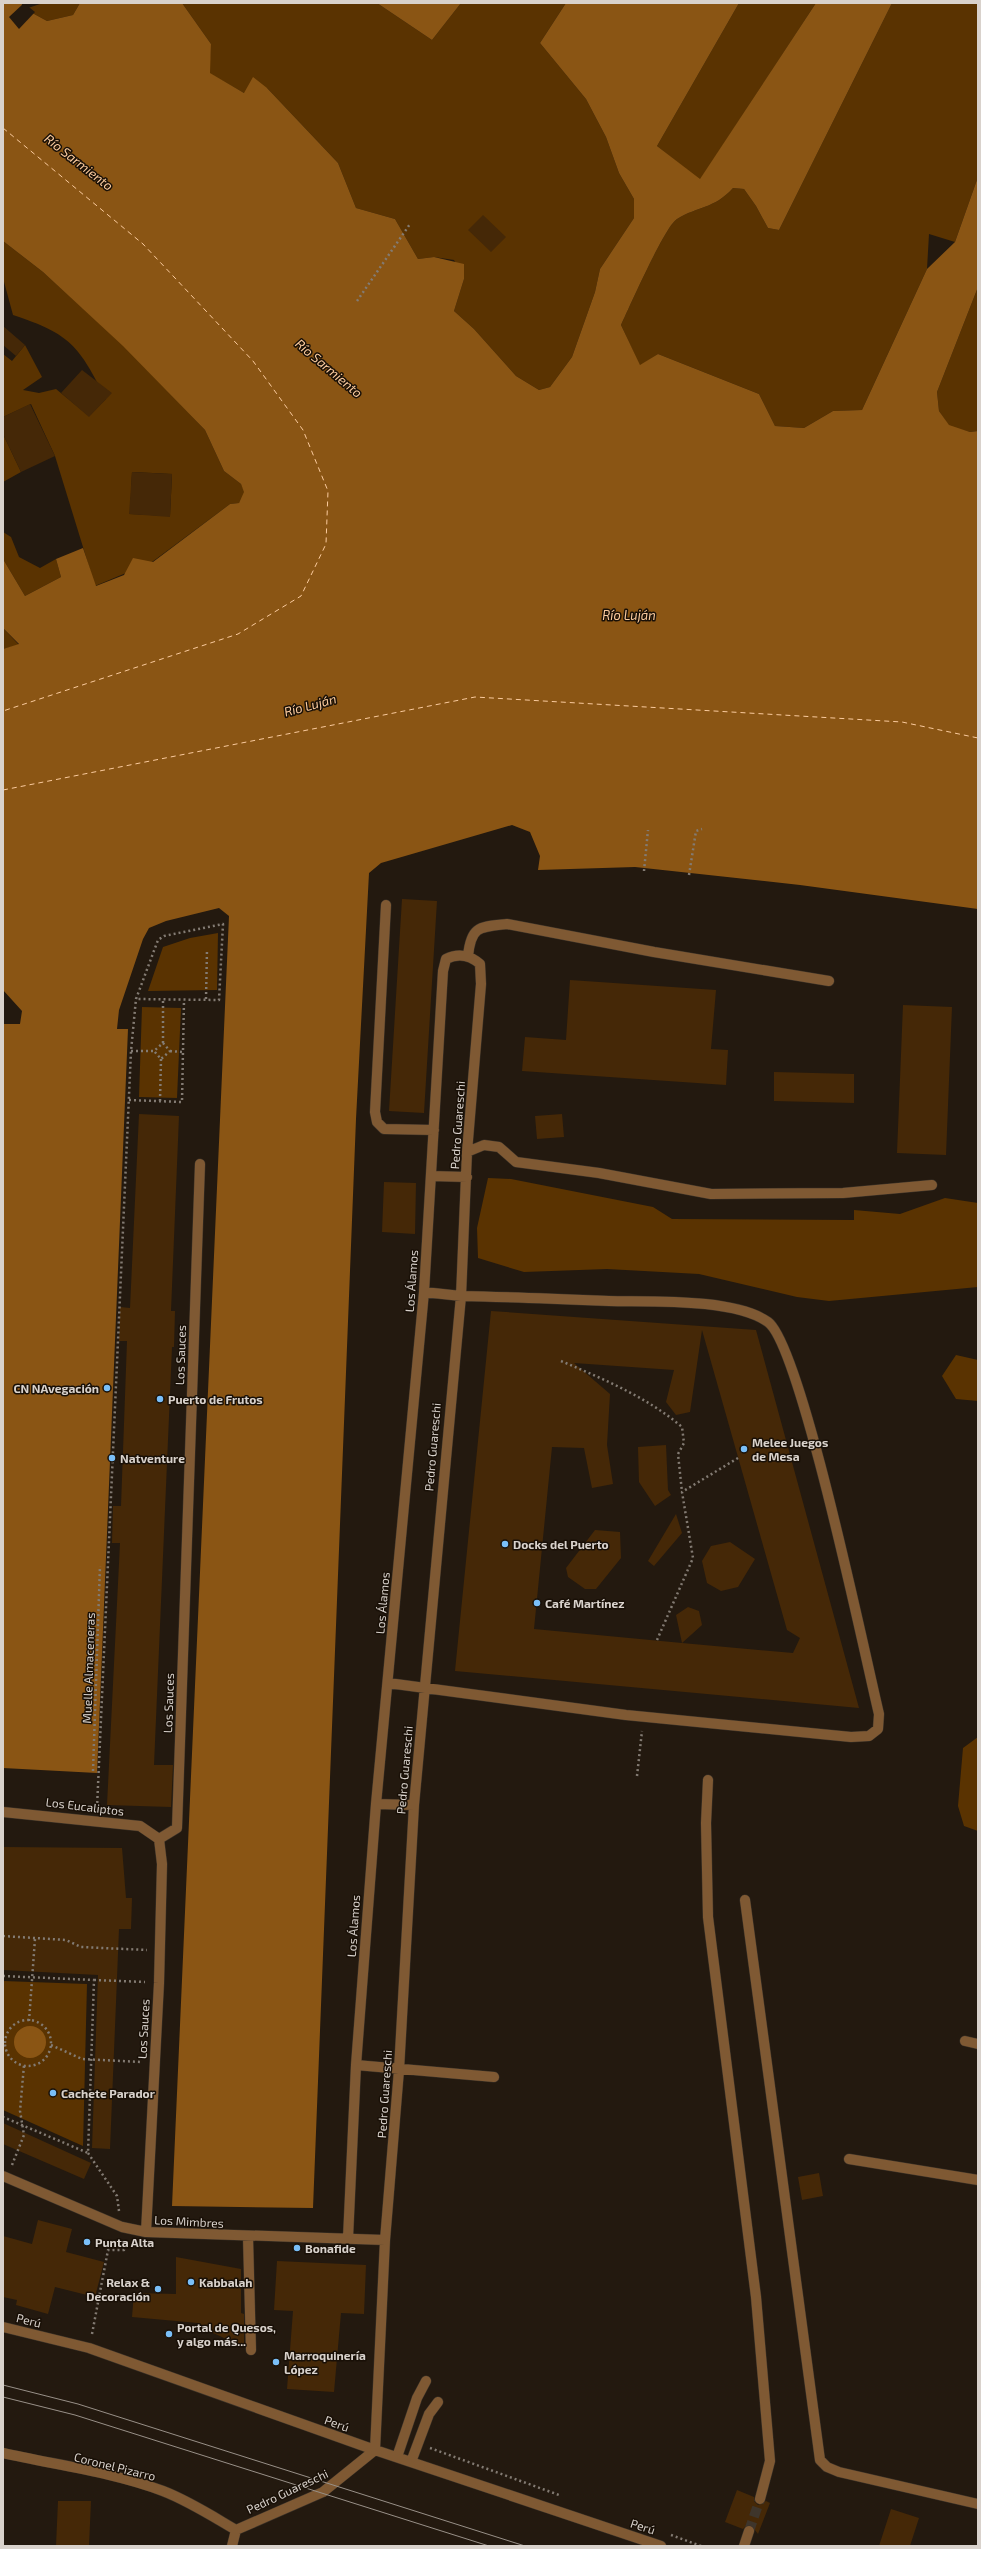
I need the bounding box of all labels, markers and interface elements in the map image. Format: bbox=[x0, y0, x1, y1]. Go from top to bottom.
water label: Río Sarmiento bbox=[42, 130, 116, 194]
water label: Río Sarmiento bbox=[292, 335, 366, 401]
water label: Río Luján bbox=[602, 607, 656, 623]
water label: Río Luján bbox=[282, 690, 338, 720]
street label: Pedro Guareschi bbox=[447, 1080, 467, 1170]
street label: Los Álamos bbox=[402, 1249, 420, 1313]
street label: Los Sauces bbox=[172, 1325, 188, 1385]
place label: CN NAvegación bbox=[14, 1381, 99, 1395]
marker: CN NAvegación bbox=[102, 1383, 112, 1393]
place label: Puerto de Frutos bbox=[168, 1392, 263, 1406]
marker: Puerto de Frutos bbox=[155, 1394, 165, 1404]
street label: Pedro Guareschi bbox=[421, 1402, 443, 1492]
place label: Melee Juegos de Mesa bbox=[752, 1435, 828, 1463]
marker: Melee Juegos de Mesa bbox=[739, 1444, 749, 1454]
place label: Natventure bbox=[120, 1451, 185, 1465]
marker: Natventure bbox=[107, 1453, 117, 1463]
place label: Docks del Puerto bbox=[513, 1537, 609, 1551]
marker: Docks del Puerto bbox=[500, 1539, 510, 1549]
street label: Los Álamos bbox=[372, 1571, 392, 1635]
place label: Café Martínez bbox=[545, 1596, 625, 1610]
marker: Café Martínez bbox=[532, 1598, 542, 1608]
street label: Muelle Almaceneras bbox=[79, 1612, 97, 1724]
street label: Los Sauces bbox=[160, 1673, 176, 1733]
street label: Pedro Guareschi bbox=[393, 1725, 415, 1815]
street label: Los Eucaliptos bbox=[45, 1794, 125, 1818]
street label: Los Álamos bbox=[344, 1894, 362, 1958]
street label: Los Sauces bbox=[134, 1999, 152, 2059]
street label: Pedro Guareschi bbox=[374, 2049, 394, 2139]
place label: Cachete Parador bbox=[61, 2086, 155, 2100]
marker: Cachete Parador bbox=[48, 2088, 58, 2098]
street label: Los Mimbres bbox=[154, 2212, 224, 2230]
place label: Punta Alta bbox=[95, 2235, 154, 2249]
marker: Punta Alta bbox=[82, 2237, 92, 2247]
place label: Bonafide bbox=[305, 2241, 356, 2255]
marker: Bonafide bbox=[292, 2243, 302, 2253]
place label: Relax & Decoración bbox=[86, 2275, 150, 2303]
place label: Kabbalah bbox=[199, 2275, 253, 2289]
marker: Kabbalah bbox=[186, 2277, 196, 2287]
marker: Relax & Decoración bbox=[153, 2284, 163, 2294]
street label: Perú bbox=[15, 2310, 43, 2330]
place label: Portal de Quesos, y algo más... bbox=[177, 2320, 276, 2349]
marker: Portal de Quesos, y algo más... bbox=[164, 2329, 174, 2339]
place label: Marroquinería López bbox=[284, 2348, 366, 2376]
marker: Marroquinería López bbox=[271, 2357, 281, 2367]
street label: Perú bbox=[323, 2412, 351, 2434]
street label: Coronel Pizarro bbox=[73, 2449, 157, 2483]
street label: Pedro Guareschi bbox=[244, 2466, 330, 2516]
street label: Perú bbox=[629, 2515, 657, 2537]

